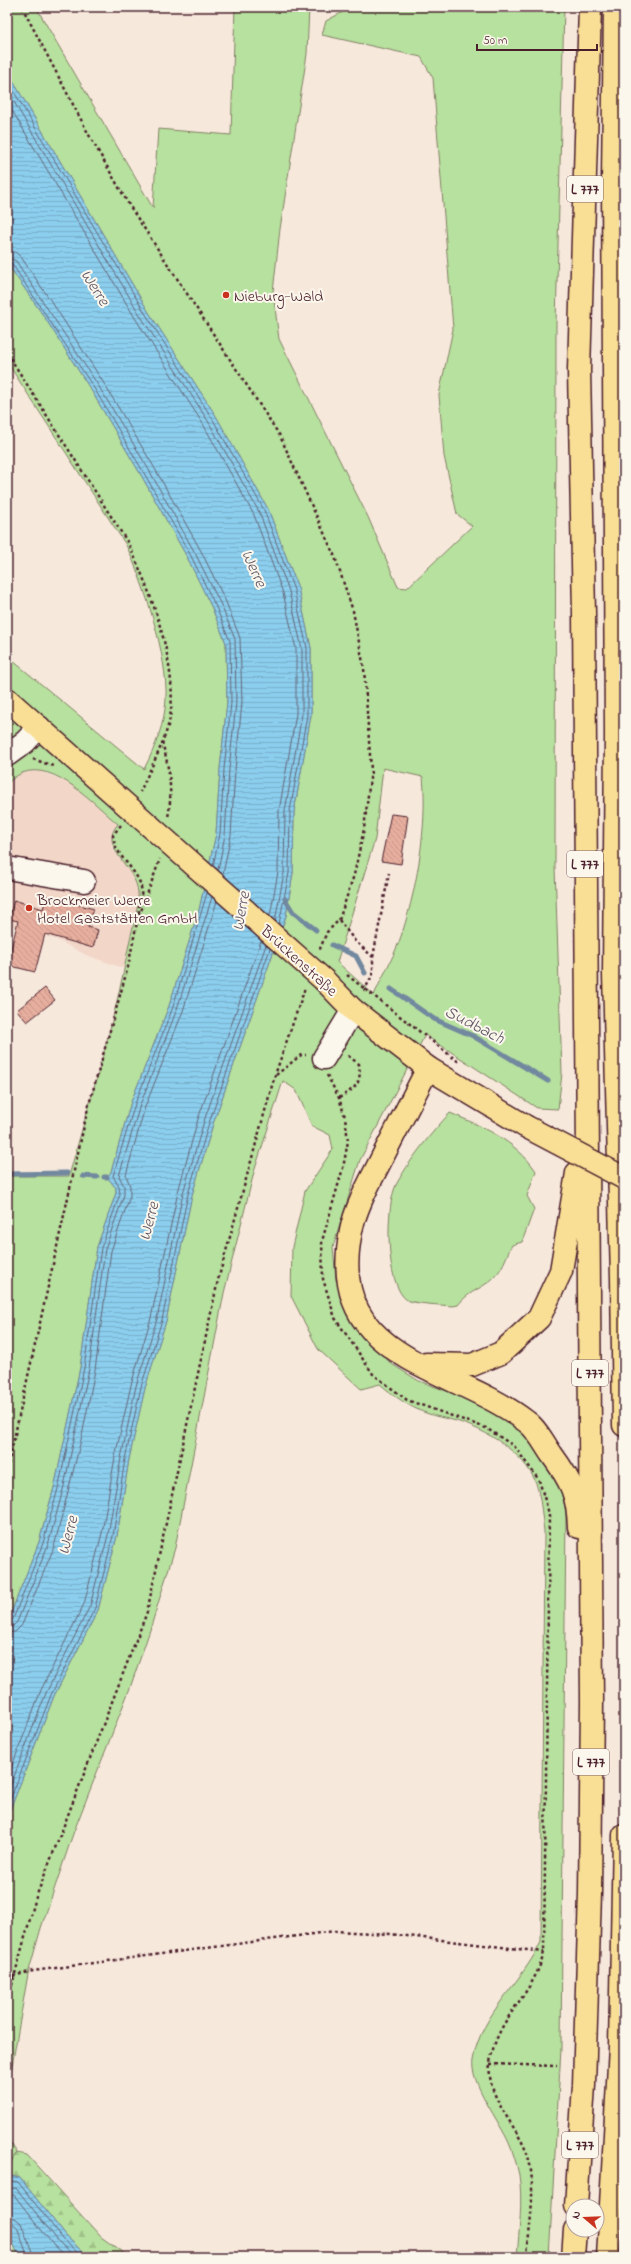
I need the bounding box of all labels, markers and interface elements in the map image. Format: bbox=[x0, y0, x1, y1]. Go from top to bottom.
scale bar bbox=[477, 26, 597, 52]
text: 50 m bbox=[483, 32, 507, 50]
road number: L 777 bbox=[567, 176, 603, 202]
water label: Werre bbox=[74, 265, 116, 312]
place label: Nieburg-Wald bbox=[234, 285, 323, 309]
marker: Nieburg-Wald bbox=[221, 290, 231, 300]
water label: Werre bbox=[234, 546, 274, 593]
road number: L 777 bbox=[567, 851, 603, 877]
place label: Brockmeier Werre Hotel Gaststätten GmbH bbox=[36, 889, 198, 931]
water label: Werre bbox=[226, 889, 257, 933]
marker: Brockmeier Werre Hotel Gaststätten GmbH bbox=[24, 903, 34, 913]
street label: Brückenstraße bbox=[254, 920, 343, 1003]
water label: Sudbach bbox=[440, 1000, 509, 1051]
water label: Werre bbox=[133, 1198, 167, 1243]
road number: L 777 bbox=[572, 1360, 608, 1386]
water label: Werre bbox=[52, 1512, 86, 1557]
road number: L 777 bbox=[573, 1749, 609, 1775]
road number: L 777 bbox=[562, 2132, 598, 2158]
north arrow bbox=[565, 2198, 605, 2238]
text: N bbox=[568, 2209, 585, 2221]

